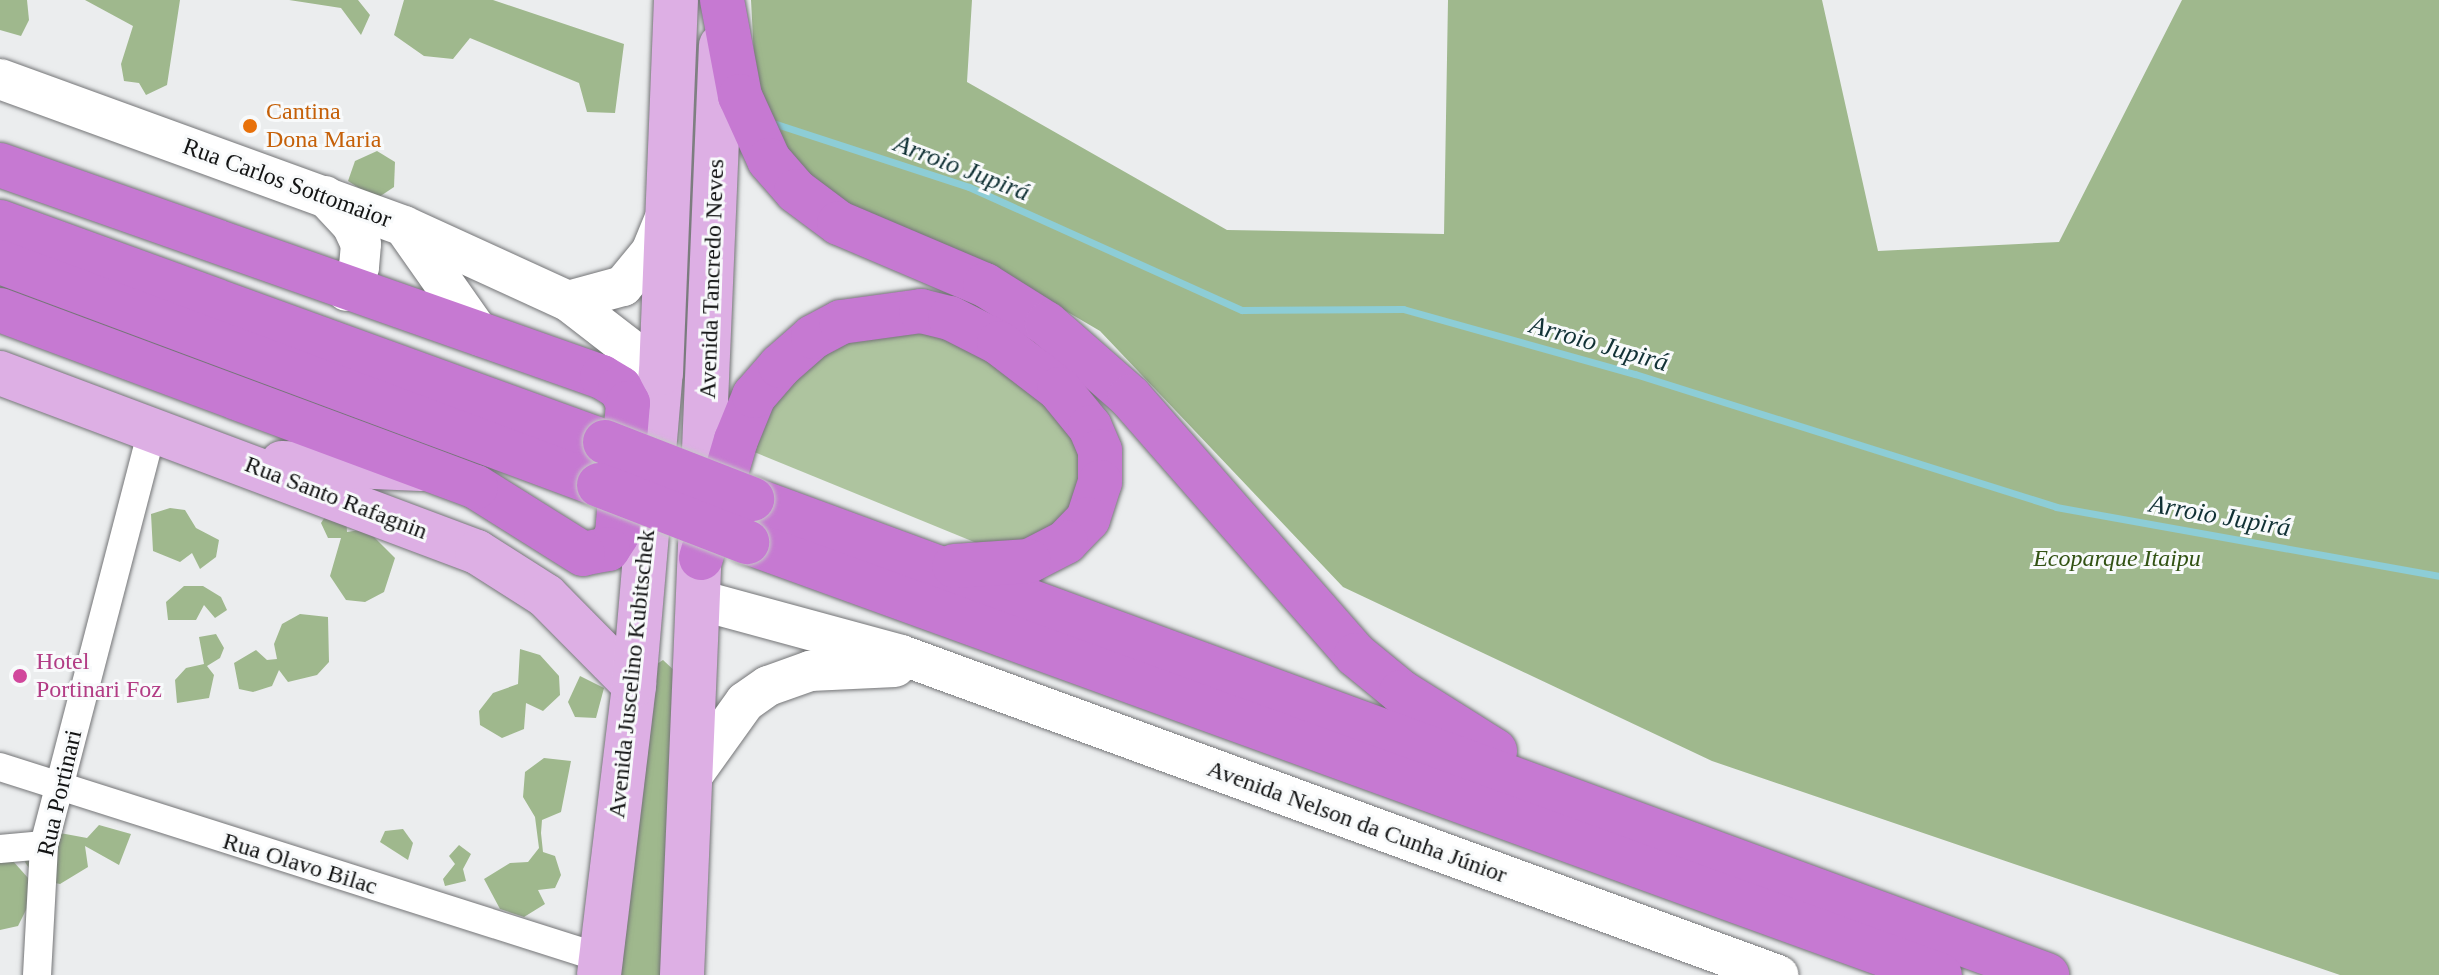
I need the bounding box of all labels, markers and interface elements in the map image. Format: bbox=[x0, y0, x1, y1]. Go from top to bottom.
place label: Cantina Dona Maria bbox=[266, 98, 381, 154]
marker: Cantina Dona Maria bbox=[241, 117, 259, 135]
water label: Arroio Jupirá bbox=[890, 128, 1034, 208]
street label: Rua Carlos Sottomaior bbox=[179, 132, 395, 234]
street label: Avenida Tancredo Neves bbox=[693, 158, 731, 400]
water label: Arroio Jupirá bbox=[1526, 309, 1672, 379]
street label: Rua Santo Rafagnin bbox=[241, 450, 431, 546]
water label: Arroio Jupirá bbox=[2147, 488, 2293, 544]
street label: Avenida Juscelino Kubitschek bbox=[603, 528, 661, 820]
park label: Ecoparque Itaipu bbox=[2033, 545, 2201, 573]
place label: Hotel Portinari Foz bbox=[36, 648, 162, 704]
marker: Hotel Portinari Foz bbox=[11, 667, 29, 685]
street label: Rua Portinari bbox=[31, 727, 89, 859]
street label: Avenida Nelson da Cunha Júnior bbox=[1203, 754, 1511, 890]
street label: Rua Olavo Bilac bbox=[219, 827, 381, 901]

